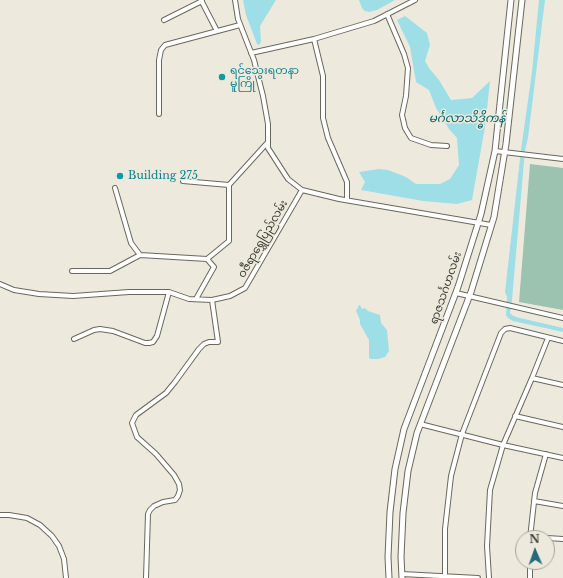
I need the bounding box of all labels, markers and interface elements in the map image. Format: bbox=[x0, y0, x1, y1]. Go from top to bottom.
place label: ရင်သွေးရတနာ မူကြို bbox=[230, 64, 299, 90]
marker: ရင်သွေးရတနာ မူကြို bbox=[217, 72, 227, 82]
water label: မင်္ဂလာသိဒ္ဓိကန် bbox=[429, 112, 505, 126]
place label: Building 275 bbox=[128, 169, 198, 183]
marker: Building 275 bbox=[115, 171, 125, 181]
street label: ဝဇီရာရွှေပြည်လမ်း bbox=[235, 198, 291, 280]
street label: ရာဇသင်္ဂဟလမ်း bbox=[427, 250, 465, 326]
north arrow bbox=[515, 530, 555, 570]
text: N bbox=[529, 532, 540, 546]

